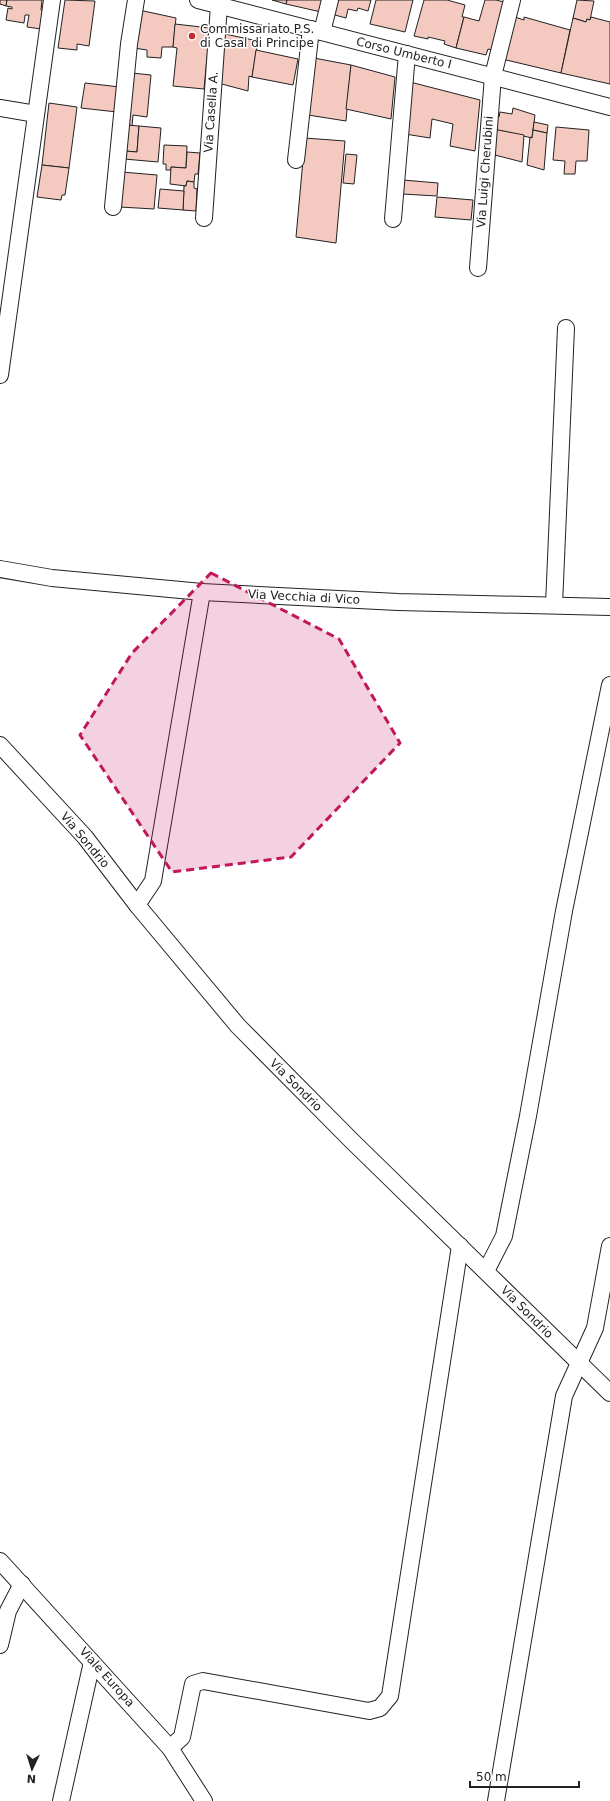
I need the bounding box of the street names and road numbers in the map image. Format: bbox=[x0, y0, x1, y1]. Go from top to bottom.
street label: Corso Umberto I bbox=[355, 34, 453, 72]
street label: Via Casella A. bbox=[201, 71, 221, 153]
street label: Via Luigi Cherubini bbox=[474, 115, 496, 229]
street label: Via Vecchia di Vico bbox=[248, 587, 360, 607]
street label: Via Sondrio bbox=[58, 809, 112, 871]
street label: Via Sondrio bbox=[267, 1056, 325, 1114]
street label: Via Sondrio bbox=[498, 1283, 556, 1341]
street label: Viale Europa bbox=[77, 1644, 137, 1710]

